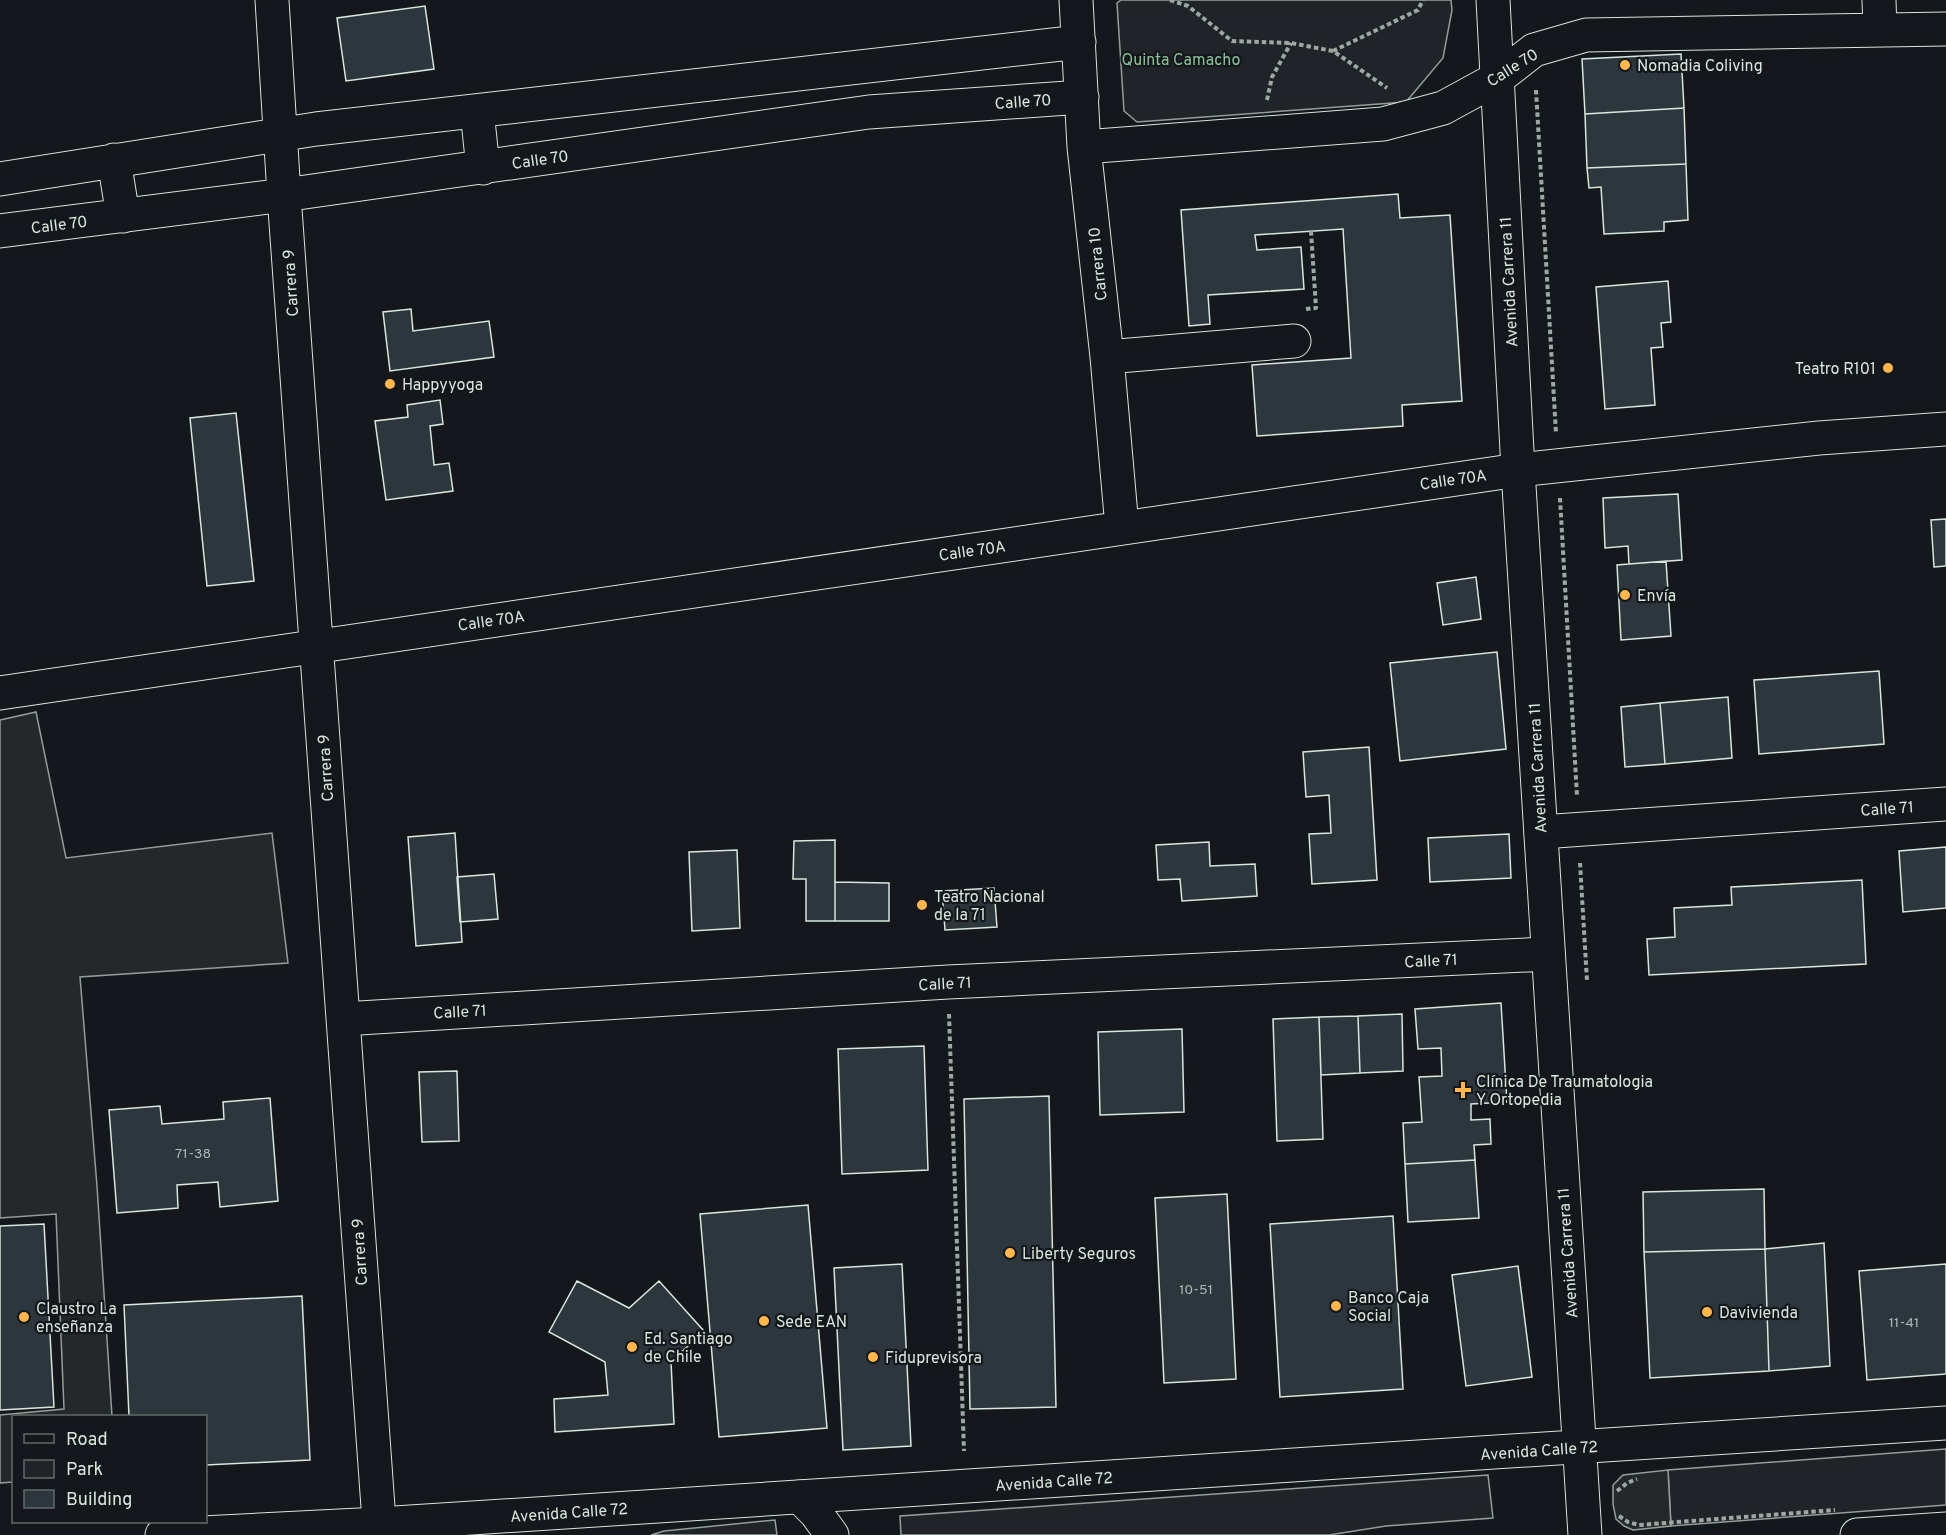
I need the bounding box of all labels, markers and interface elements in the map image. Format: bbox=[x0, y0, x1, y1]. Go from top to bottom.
street label: Calle 70 bbox=[1484, 45, 1543, 92]
park label: Quinta Camacho bbox=[1121, 51, 1241, 71]
place label: Nomadia Coliving bbox=[1637, 57, 1763, 77]
marker: Nomadia Coliving bbox=[1618, 58, 1632, 72]
street label: Calle 70 bbox=[994, 91, 1052, 115]
street label: Calle 70 bbox=[511, 147, 570, 175]
street label: Calle 70 bbox=[30, 213, 89, 239]
street label: Avenida Carrera 11 bbox=[1497, 216, 1523, 348]
street label: Carrera 10 bbox=[1085, 226, 1113, 302]
street label: Carrera 9 bbox=[280, 249, 304, 317]
place label: Teatro R101 bbox=[1795, 360, 1876, 380]
marker: Teatro R101 bbox=[1881, 361, 1895, 375]
place label: Happyyoga bbox=[402, 376, 483, 396]
marker: Happyyoga bbox=[383, 377, 397, 391]
street label: Calle 70A bbox=[1419, 466, 1488, 496]
street label: Calle 70A bbox=[938, 537, 1007, 567]
place label: Envía bbox=[1637, 587, 1676, 607]
marker: Envía bbox=[1618, 588, 1632, 602]
street label: Calle 70A bbox=[457, 607, 526, 637]
street label: Avenida Carrera 11 bbox=[1526, 702, 1552, 834]
street label: Carrera 9 bbox=[315, 734, 339, 802]
street label: Calle 71 bbox=[1860, 798, 1915, 822]
place label: Teatro Nacional de la 71 bbox=[934, 888, 1045, 926]
marker: Teatro Nacional de la 71 bbox=[915, 898, 929, 912]
street label: Calle 71 bbox=[1404, 951, 1458, 973]
street label: Calle 71 bbox=[918, 974, 972, 996]
street label: Calle 71 bbox=[433, 1002, 487, 1024]
place label: Clínica De Traumatologia Y Ortopedia bbox=[1476, 1073, 1653, 1111]
marker: Clínica De Traumatologia Y Ortopedia bbox=[1454, 1081, 1472, 1099]
house number: 71-38 bbox=[175, 1146, 211, 1163]
street label: Avenida Carrera 11 bbox=[1554, 1187, 1584, 1319]
street label: Carrera 9 bbox=[349, 1218, 373, 1286]
place label: Liberty Seguros bbox=[1022, 1245, 1136, 1265]
marker: Liberty Seguros bbox=[1003, 1246, 1017, 1260]
house number: 10-51 bbox=[1179, 1282, 1213, 1299]
place label: Banco Caja Social bbox=[1348, 1289, 1429, 1327]
marker: Banco Caja Social bbox=[1329, 1299, 1343, 1313]
place label: Claustro La enseñanza bbox=[36, 1300, 117, 1338]
place label: Davivienda bbox=[1719, 1304, 1798, 1324]
marker: Davivienda bbox=[1700, 1305, 1714, 1319]
marker: Claustro La enseñanza bbox=[17, 1310, 31, 1324]
place label: Sede EAN bbox=[776, 1313, 847, 1333]
marker: Sede EAN bbox=[757, 1314, 771, 1328]
house number: 11-41 bbox=[1889, 1315, 1919, 1332]
place label: Ed. Santiago de Chile bbox=[644, 1330, 733, 1368]
marker: Ed. Santiago de Chile bbox=[625, 1340, 639, 1354]
place label: Fiduprevisora bbox=[885, 1349, 982, 1369]
marker: Fiduprevisora bbox=[866, 1350, 880, 1364]
legend bbox=[12, 1415, 207, 1523]
text: Road bbox=[66, 1429, 108, 1452]
street label: Avenida Calle 72 bbox=[1480, 1438, 1599, 1466]
text: Park bbox=[66, 1459, 103, 1482]
street label: Avenida Calle 72 bbox=[995, 1469, 1114, 1497]
text: Building bbox=[66, 1489, 132, 1512]
street label: Avenida Calle 72 bbox=[510, 1500, 629, 1528]

